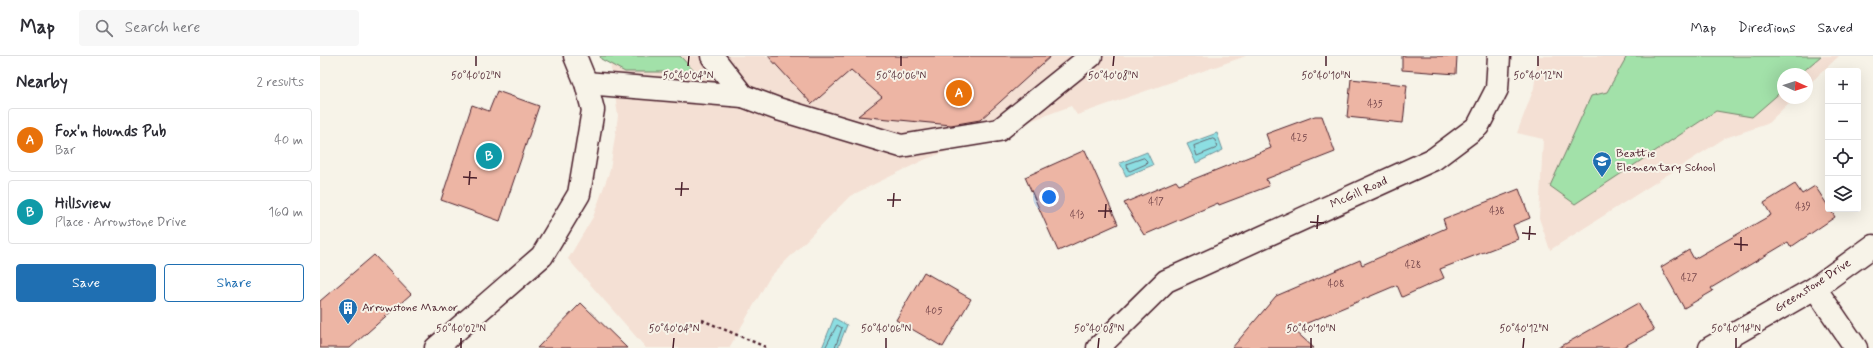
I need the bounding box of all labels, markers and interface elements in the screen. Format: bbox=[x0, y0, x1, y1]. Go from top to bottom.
search box bbox=[79, 10, 359, 46]
text: Map bbox=[20, 15, 55, 40]
icon: search bbox=[93, 17, 115, 39]
text: Search here bbox=[125, 18, 200, 38]
text: Map bbox=[1690, 19, 1716, 37]
text: Directions bbox=[1738, 19, 1796, 37]
text: Saved bbox=[1818, 19, 1853, 37]
north arrow bbox=[1777, 68, 1813, 104]
map controls bbox=[1825, 68, 1861, 212]
button: + bbox=[1825, 68, 1861, 104]
text: 50°40'02"N bbox=[451, 69, 501, 83]
text: 50°40'04"N bbox=[663, 69, 714, 83]
text: 50°40'06"N bbox=[876, 69, 926, 83]
text: 50°40'08"N bbox=[1088, 69, 1138, 83]
text: 50°40'10"N bbox=[1301, 69, 1351, 83]
text: 50°40'12"N bbox=[1514, 69, 1563, 83]
text: Nearby bbox=[16, 71, 68, 93]
text: 2 results bbox=[257, 74, 304, 91]
pin: A bbox=[946, 78, 972, 108]
house number: 435 bbox=[1367, 98, 1383, 111]
button: − bbox=[1825, 104, 1861, 140]
text: Fox'n Hounds Pub bbox=[55, 122, 166, 142]
text: A bbox=[26, 132, 34, 149]
text: 40 m bbox=[274, 132, 303, 149]
house number: 425 bbox=[1291, 132, 1308, 145]
button: locate bbox=[1825, 140, 1861, 176]
pin: B bbox=[476, 141, 502, 171]
text: Bar bbox=[55, 142, 75, 159]
place label: Beattie Elementary School bbox=[1616, 146, 1716, 176]
school or university icon: Beattie Elementary School bbox=[1591, 150, 1613, 178]
street label: McGill Road bbox=[1328, 173, 1390, 213]
button: layers bbox=[1825, 176, 1861, 212]
your location bbox=[1039, 187, 1059, 207]
text: Hillsview bbox=[55, 194, 111, 214]
house number: 417 bbox=[1148, 196, 1164, 209]
house number: 439 bbox=[1795, 201, 1811, 214]
text: B bbox=[26, 204, 34, 221]
text: 160 m bbox=[268, 204, 303, 221]
house number: 438 bbox=[1489, 205, 1505, 218]
house number: 413 bbox=[1070, 209, 1084, 222]
text: Place · Arrowstone Drive bbox=[55, 214, 187, 231]
street label: Greenstone Drive bbox=[1772, 255, 1854, 317]
house number: 428 bbox=[1405, 259, 1421, 272]
button: Save bbox=[16, 264, 156, 302]
button: Share bbox=[164, 264, 304, 302]
house number: 427 bbox=[1681, 272, 1698, 285]
house number: 408 bbox=[1328, 278, 1344, 291]
building icon: Arrowstone Manor bbox=[337, 297, 359, 325]
place label: Arrowstone Manor bbox=[362, 300, 458, 316]
house number: 405 bbox=[925, 305, 943, 318]
text: 50°40'02"N bbox=[436, 322, 486, 336]
text: 50°40'04"N bbox=[649, 322, 700, 336]
text: 50°40'06"N bbox=[861, 322, 911, 336]
text: 50°40'08"N bbox=[1074, 322, 1124, 336]
text: 50°40'10"N bbox=[1286, 322, 1336, 336]
text: 50°40'12"N bbox=[1500, 322, 1549, 336]
text: 50°40'14"N bbox=[1711, 322, 1761, 336]

